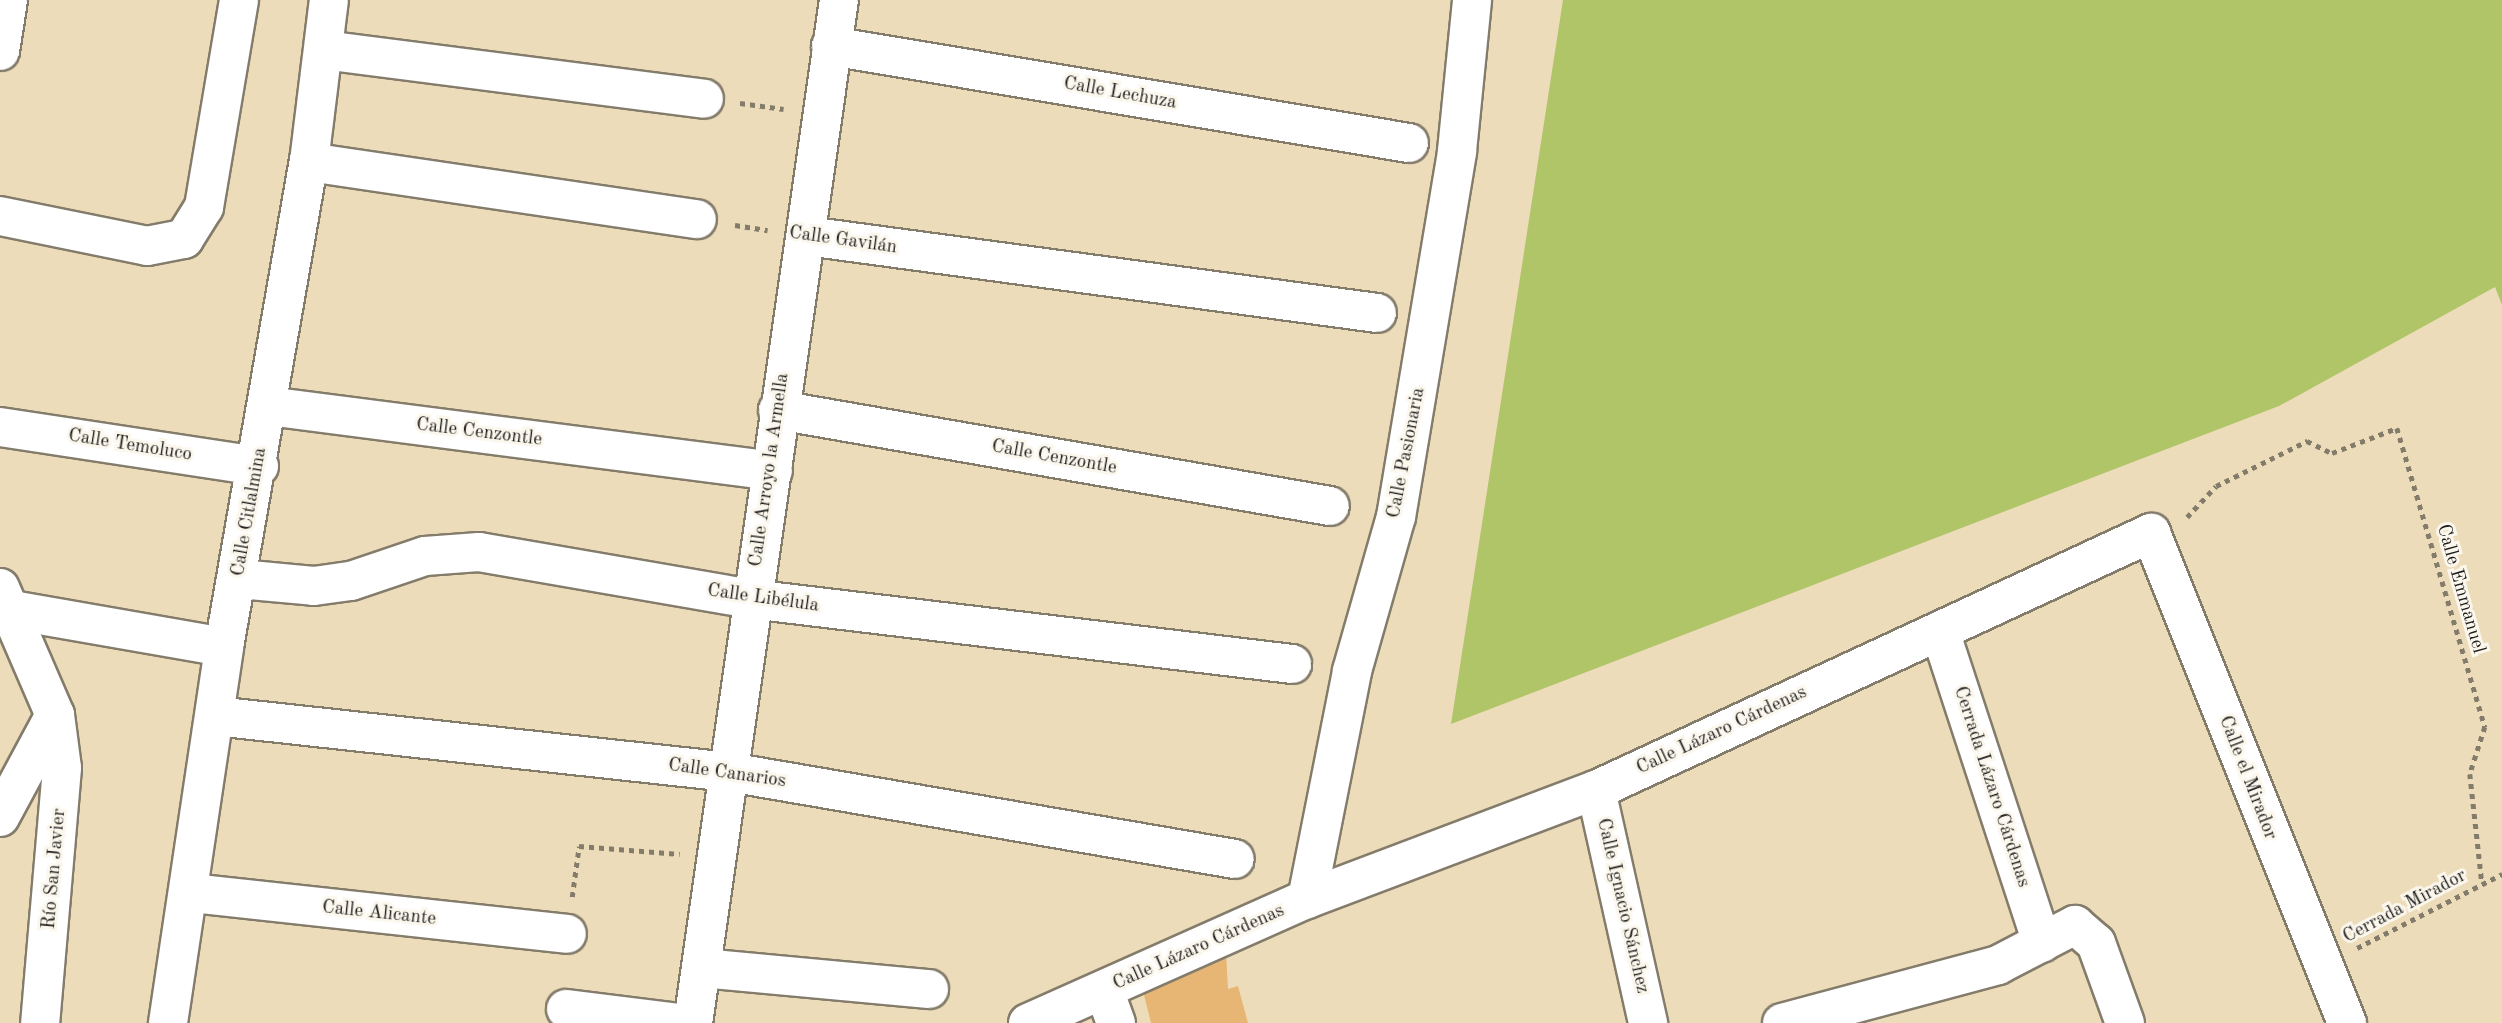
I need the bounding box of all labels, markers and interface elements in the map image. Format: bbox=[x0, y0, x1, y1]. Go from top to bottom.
street label: Calle Lechuza bbox=[1062, 73, 1178, 115]
street label: Calle Gavilán bbox=[788, 222, 898, 260]
street label: Calle Arroyo la Armella bbox=[745, 372, 795, 568]
street label: Calle Pasionaria bbox=[1383, 386, 1431, 520]
street label: Calle Cenzontle bbox=[415, 414, 543, 452]
street label: Calle Temoluco bbox=[67, 425, 193, 467]
street label: Calle Cenzontle bbox=[990, 436, 1118, 480]
street label: Calle Citlalmina bbox=[227, 446, 273, 578]
street label: Calle Emmanuel bbox=[2431, 522, 2489, 656]
street label: Calle Libélula bbox=[706, 580, 820, 618]
street label: Calle Lázaro Cárdenas bbox=[1633, 682, 1811, 780]
street label: Cerrada Lázaro Cárdenas bbox=[1948, 684, 2034, 890]
street label: Calle el Mirador bbox=[2213, 713, 2281, 843]
street label: Calle Canarios bbox=[667, 754, 787, 794]
street label: Río San Javier bbox=[38, 808, 72, 930]
street label: Calle Ignacio Sánchez bbox=[1591, 816, 1653, 996]
street label: Cerrada Mirador bbox=[2339, 865, 2471, 949]
street label: Calle Alicante bbox=[321, 897, 437, 931]
street label: Calle Lázaro Cárdenas bbox=[1110, 900, 1288, 996]

